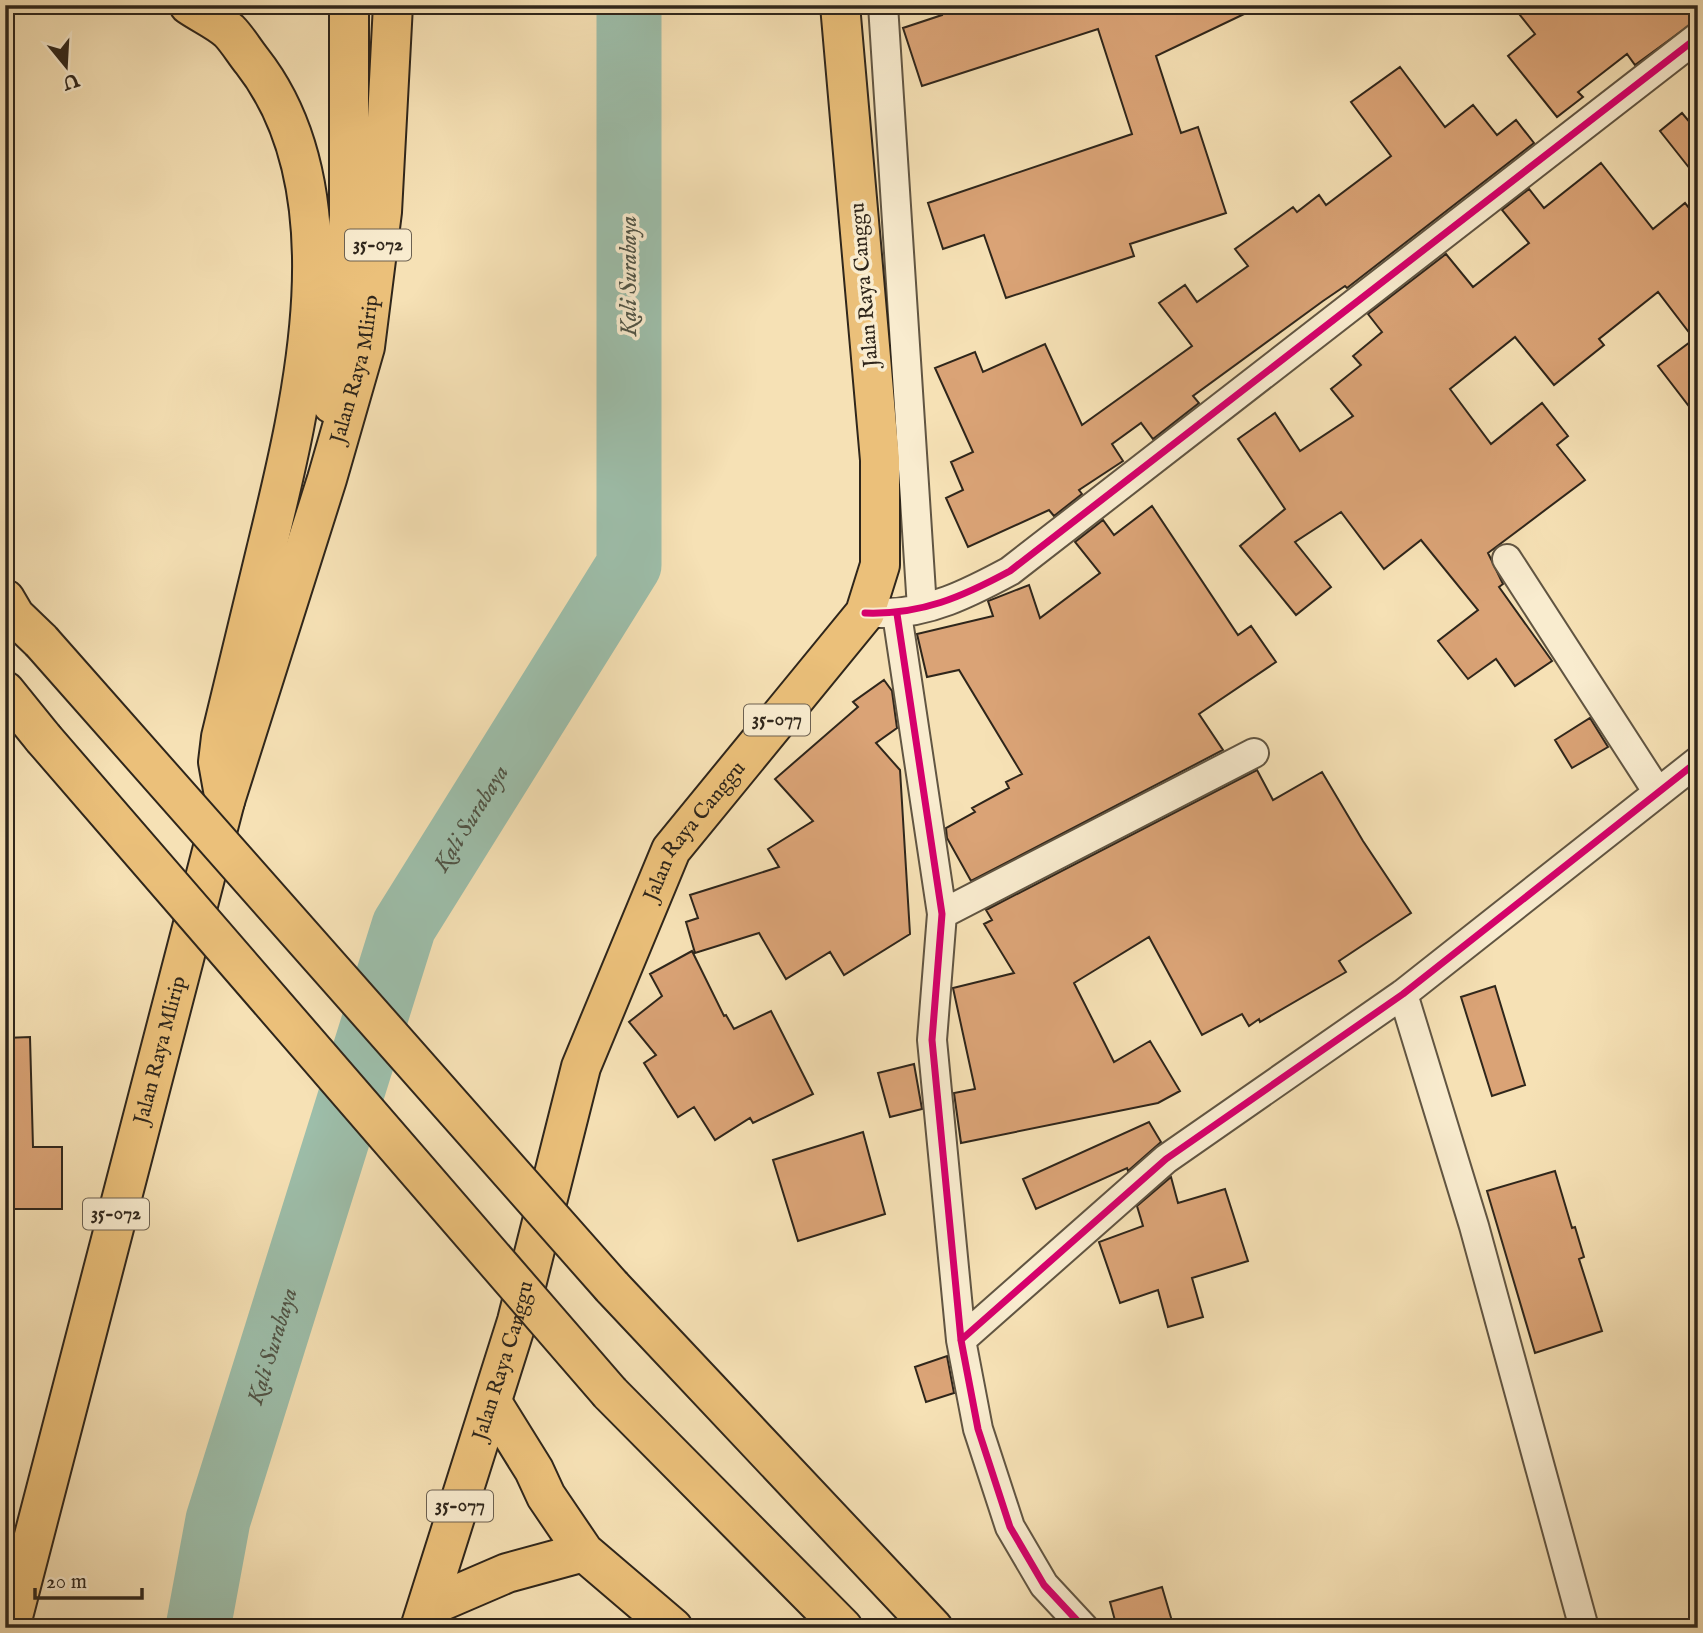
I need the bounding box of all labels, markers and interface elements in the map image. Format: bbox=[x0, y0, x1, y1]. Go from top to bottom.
north arrow bbox=[32, 32, 102, 102]
text: U bbox=[58, 66, 83, 94]
street label: Jalan Raya Canggu bbox=[844, 201, 886, 370]
water label: Kali Surabaya bbox=[615, 216, 644, 337]
road number: 35-072 bbox=[345, 230, 411, 260]
street label: Jalan Raya Mlirip bbox=[324, 293, 385, 448]
road number: 35-077 bbox=[744, 705, 810, 736]
street label: Jalan Raya Canggu bbox=[637, 756, 752, 907]
water label: Kali Surabaya bbox=[426, 760, 515, 878]
street label: Jalan Raya Mlirip bbox=[128, 973, 192, 1129]
road number: 35-072 bbox=[83, 1198, 149, 1230]
street label: Jalan Raya Canggu bbox=[466, 1278, 540, 1446]
water label: Kali Surabaya bbox=[240, 1284, 304, 1409]
road number: 35-077 bbox=[427, 1490, 493, 1522]
scale bar bbox=[35, 1556, 142, 1600]
text: 20 m bbox=[46, 1569, 87, 1596]

